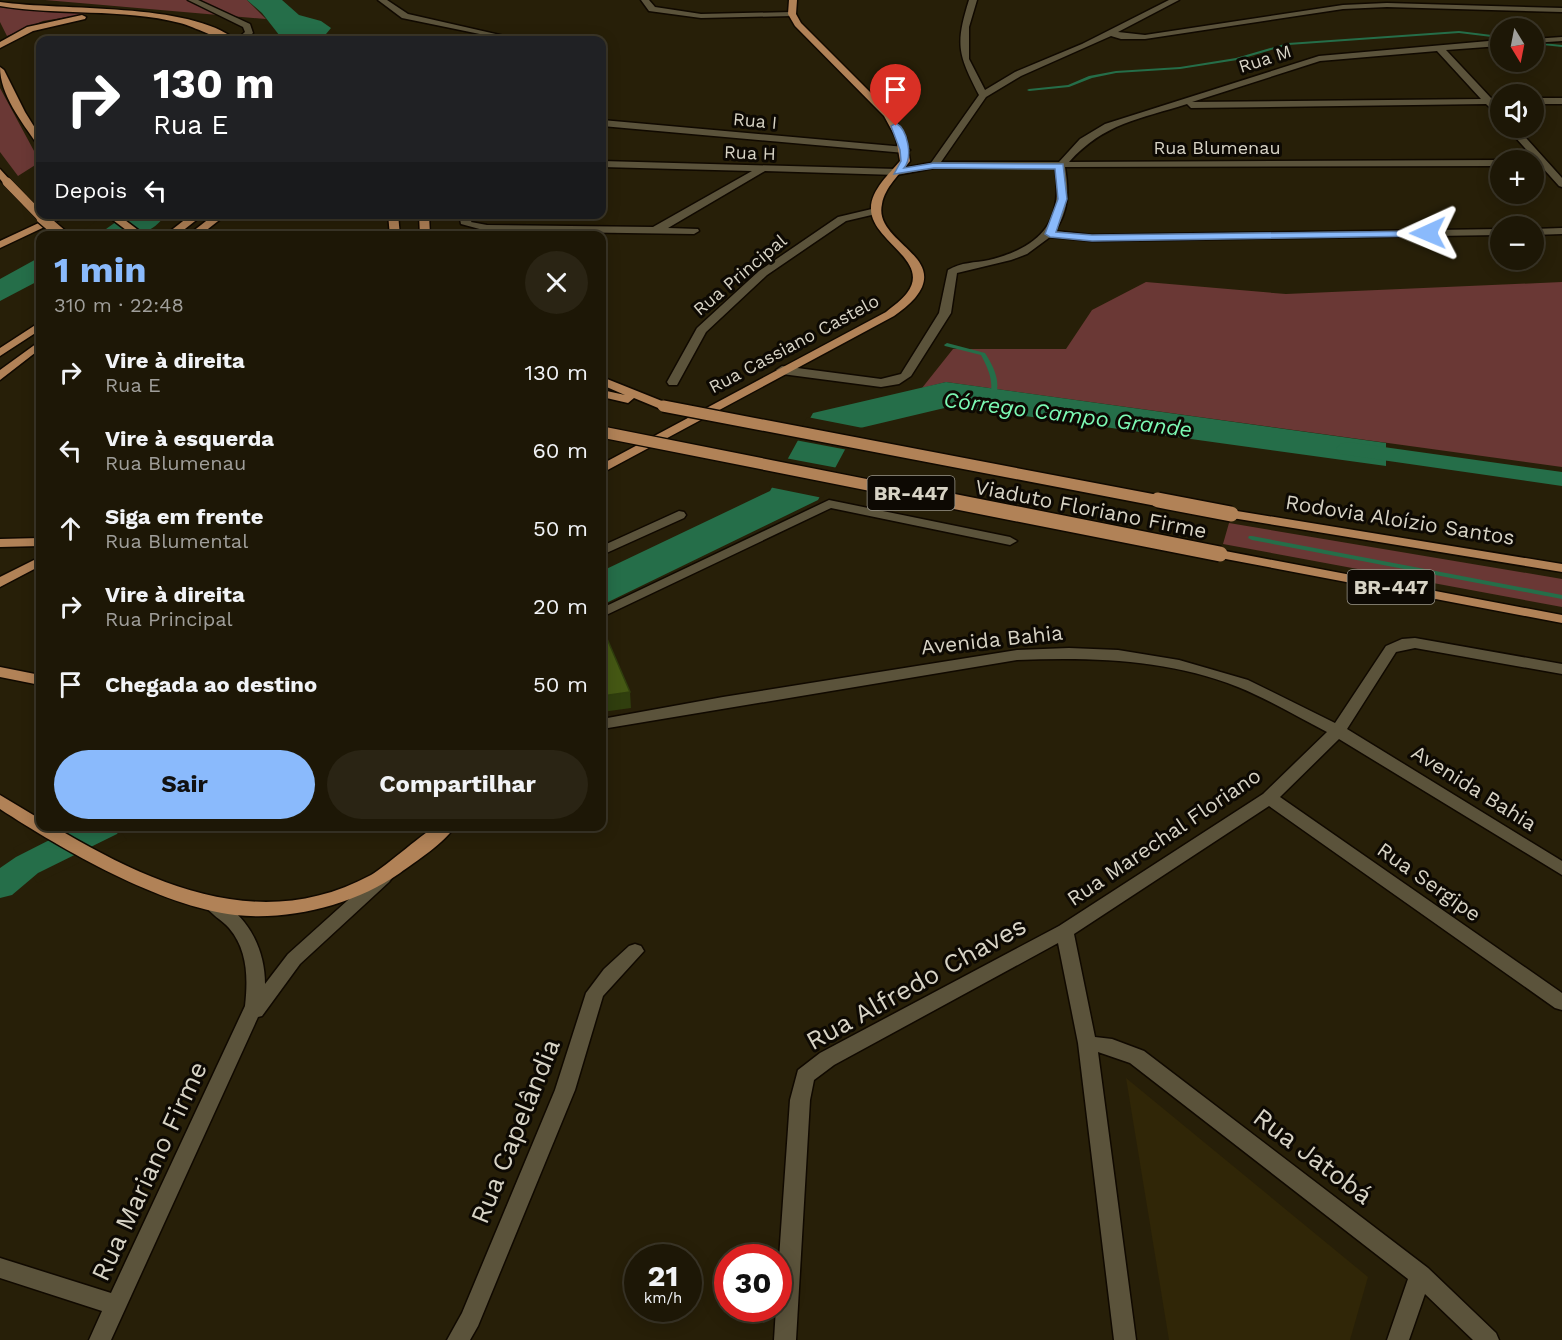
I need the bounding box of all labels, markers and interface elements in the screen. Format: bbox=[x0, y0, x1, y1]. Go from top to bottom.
north arrow bbox=[1490, 18, 1544, 72]
map controls bbox=[1490, 18, 1544, 270]
street label: Rua M bbox=[1236, 40, 1294, 77]
text: 130 m bbox=[153, 59, 275, 108]
icon: right bbox=[54, 60, 132, 138]
pin bbox=[870, 64, 921, 126]
icon: arrive bbox=[879, 73, 912, 106]
button: sound bbox=[1490, 84, 1544, 138]
street label: Rua I bbox=[732, 108, 778, 133]
text: Rua E bbox=[153, 109, 228, 141]
street label: Rua Blumenau bbox=[1153, 137, 1281, 158]
street label: Rua H bbox=[724, 141, 776, 164]
button: + bbox=[1490, 150, 1544, 204]
icon: left bbox=[139, 174, 172, 207]
text: Depois bbox=[54, 178, 127, 203]
position arrow bbox=[1396, 201, 1460, 265]
button: − bbox=[1490, 216, 1544, 270]
street label: Rua Principal bbox=[689, 229, 791, 320]
text: 1 min bbox=[54, 249, 146, 291]
button: close bbox=[525, 251, 588, 314]
street label: Rua Cassiano Castelo bbox=[705, 290, 882, 397]
text: 310 m · 22:48 bbox=[54, 293, 184, 317]
text: Vire à direita bbox=[105, 348, 245, 373]
icon: right bbox=[54, 356, 87, 389]
text: 130 m bbox=[524, 360, 588, 385]
text: Rua E bbox=[105, 373, 161, 397]
water label: Córrego Campo Grande bbox=[942, 387, 1194, 442]
text: Vire à esquerda bbox=[105, 426, 274, 451]
icon: left bbox=[54, 434, 87, 467]
text: 60 m bbox=[532, 438, 588, 463]
text: Rua Blumenau bbox=[105, 451, 246, 475]
street label: Viaduto Floriano Firme bbox=[973, 474, 1209, 543]
road number: BR-447 bbox=[868, 476, 954, 510]
street label: Rodovia Aloízio Santos bbox=[1284, 489, 1516, 550]
text: Siga em frente bbox=[105, 504, 263, 529]
icon: ahead bbox=[54, 512, 87, 545]
text: 50 m bbox=[533, 516, 588, 541]
text: Rua Blumental bbox=[105, 529, 248, 553]
road number: BR-447 bbox=[1348, 570, 1434, 604]
text: Vire à direita bbox=[105, 582, 245, 607]
icon: right bbox=[54, 590, 87, 623]
text: 20 m bbox=[533, 594, 588, 619]
text: Rua Principal bbox=[105, 607, 233, 631]
street label: Avenida Bahia bbox=[920, 620, 1064, 659]
icon: arrive bbox=[54, 668, 87, 701]
text: Chegada ao destino bbox=[105, 672, 317, 697]
text: 50 m bbox=[533, 672, 588, 697]
street label: Avenida Bahia bbox=[1407, 739, 1541, 836]
button: Sair bbox=[54, 750, 315, 819]
button: Compartilhar bbox=[327, 750, 588, 819]
street label: Rua Marechal Floriano bbox=[1062, 762, 1265, 911]
street label: Rua Sergipe bbox=[1373, 837, 1486, 927]
street label: Rua Alfredo Chaves bbox=[801, 910, 1031, 1056]
street label: Rua Capelândia bbox=[464, 1034, 566, 1228]
street label: Rua Mariano Firme bbox=[85, 1056, 213, 1286]
street label: Rua Jatobá bbox=[1248, 1101, 1379, 1211]
speed limit sign: 30 bbox=[714, 1244, 792, 1322]
text: 21 bbox=[648, 1258, 678, 1293]
text: km/h bbox=[644, 1289, 682, 1307]

